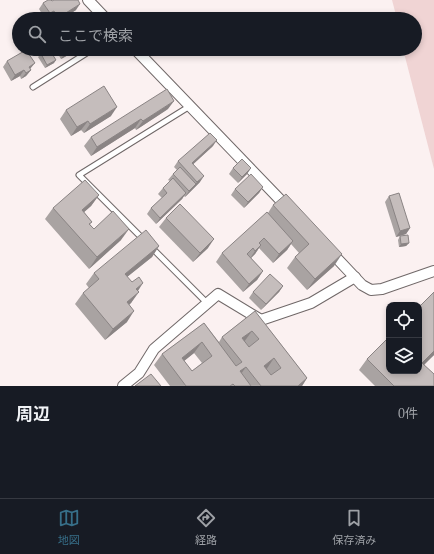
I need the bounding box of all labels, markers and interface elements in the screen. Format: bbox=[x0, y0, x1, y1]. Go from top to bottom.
search box bbox=[12, 12, 422, 56]
icon: search bbox=[26, 23, 48, 45]
text: ここで検索 bbox=[58, 25, 133, 45]
map controls bbox=[386, 302, 422, 374]
button: locate bbox=[386, 302, 422, 338]
button: layers bbox=[386, 338, 422, 374]
text: 周辺 bbox=[16, 402, 50, 425]
text: 0件 bbox=[398, 404, 418, 422]
tab: 地図 bbox=[58, 507, 80, 547]
tab: 経路 bbox=[195, 507, 217, 547]
tab: 保存済み bbox=[332, 507, 376, 547]

